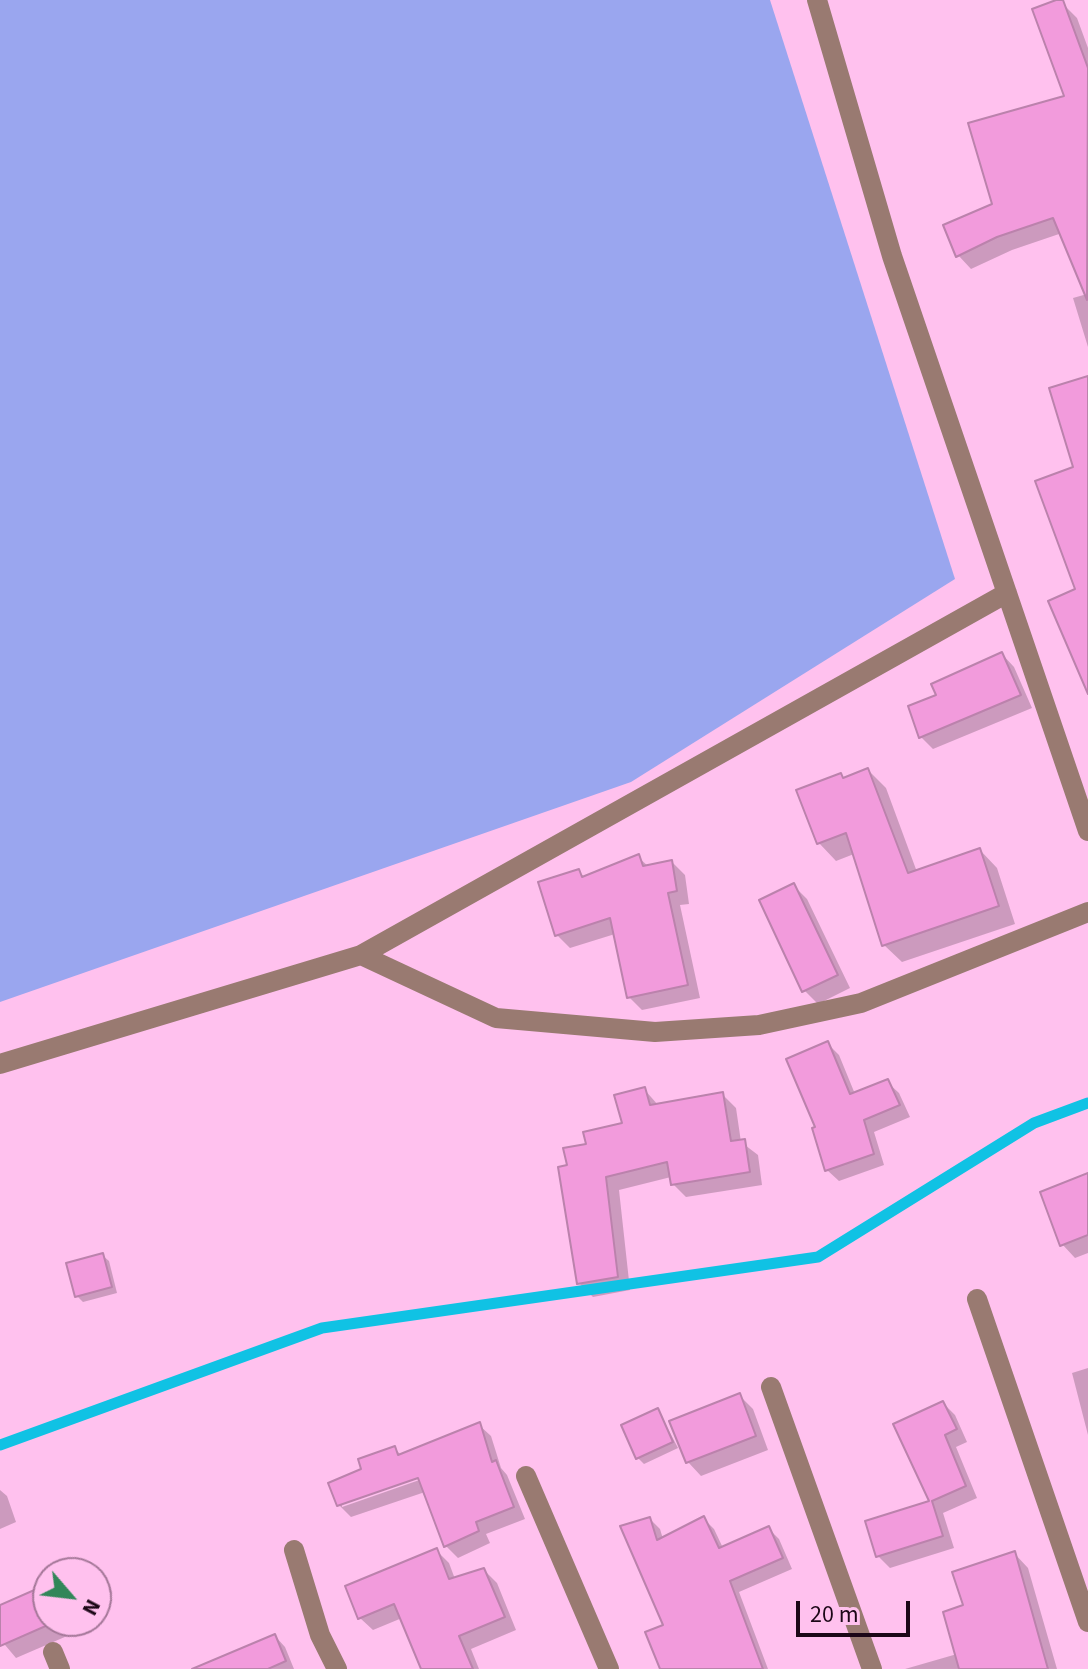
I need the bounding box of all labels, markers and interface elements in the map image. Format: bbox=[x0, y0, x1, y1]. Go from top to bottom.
north arrow bbox=[32, 1557, 112, 1637]
scale bar bbox=[800, 1585, 914, 1635]
text: N bbox=[74, 1593, 109, 1621]
text: 20 m bbox=[810, 1597, 859, 1632]

